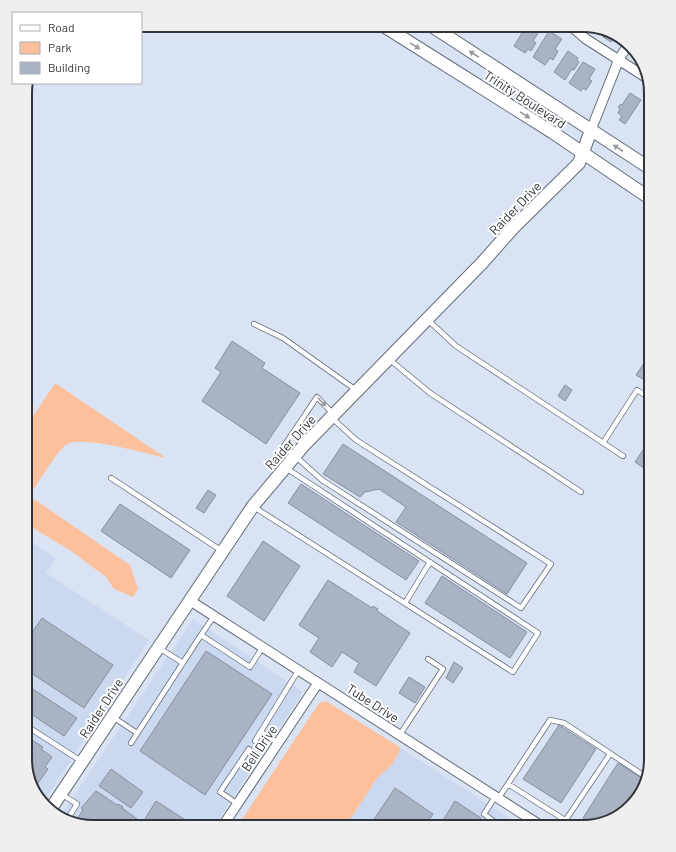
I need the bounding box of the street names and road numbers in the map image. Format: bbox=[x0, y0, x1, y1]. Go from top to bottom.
street label: Trinity Boulevard bbox=[481, 66, 569, 132]
street label: Raider Drive bbox=[486, 178, 545, 238]
street label: Raider Drive bbox=[261, 411, 319, 473]
street label: Raider Drive bbox=[76, 675, 126, 741]
street label: Tube Drive bbox=[344, 680, 402, 726]
street label: Bell Drive bbox=[238, 722, 280, 774]

